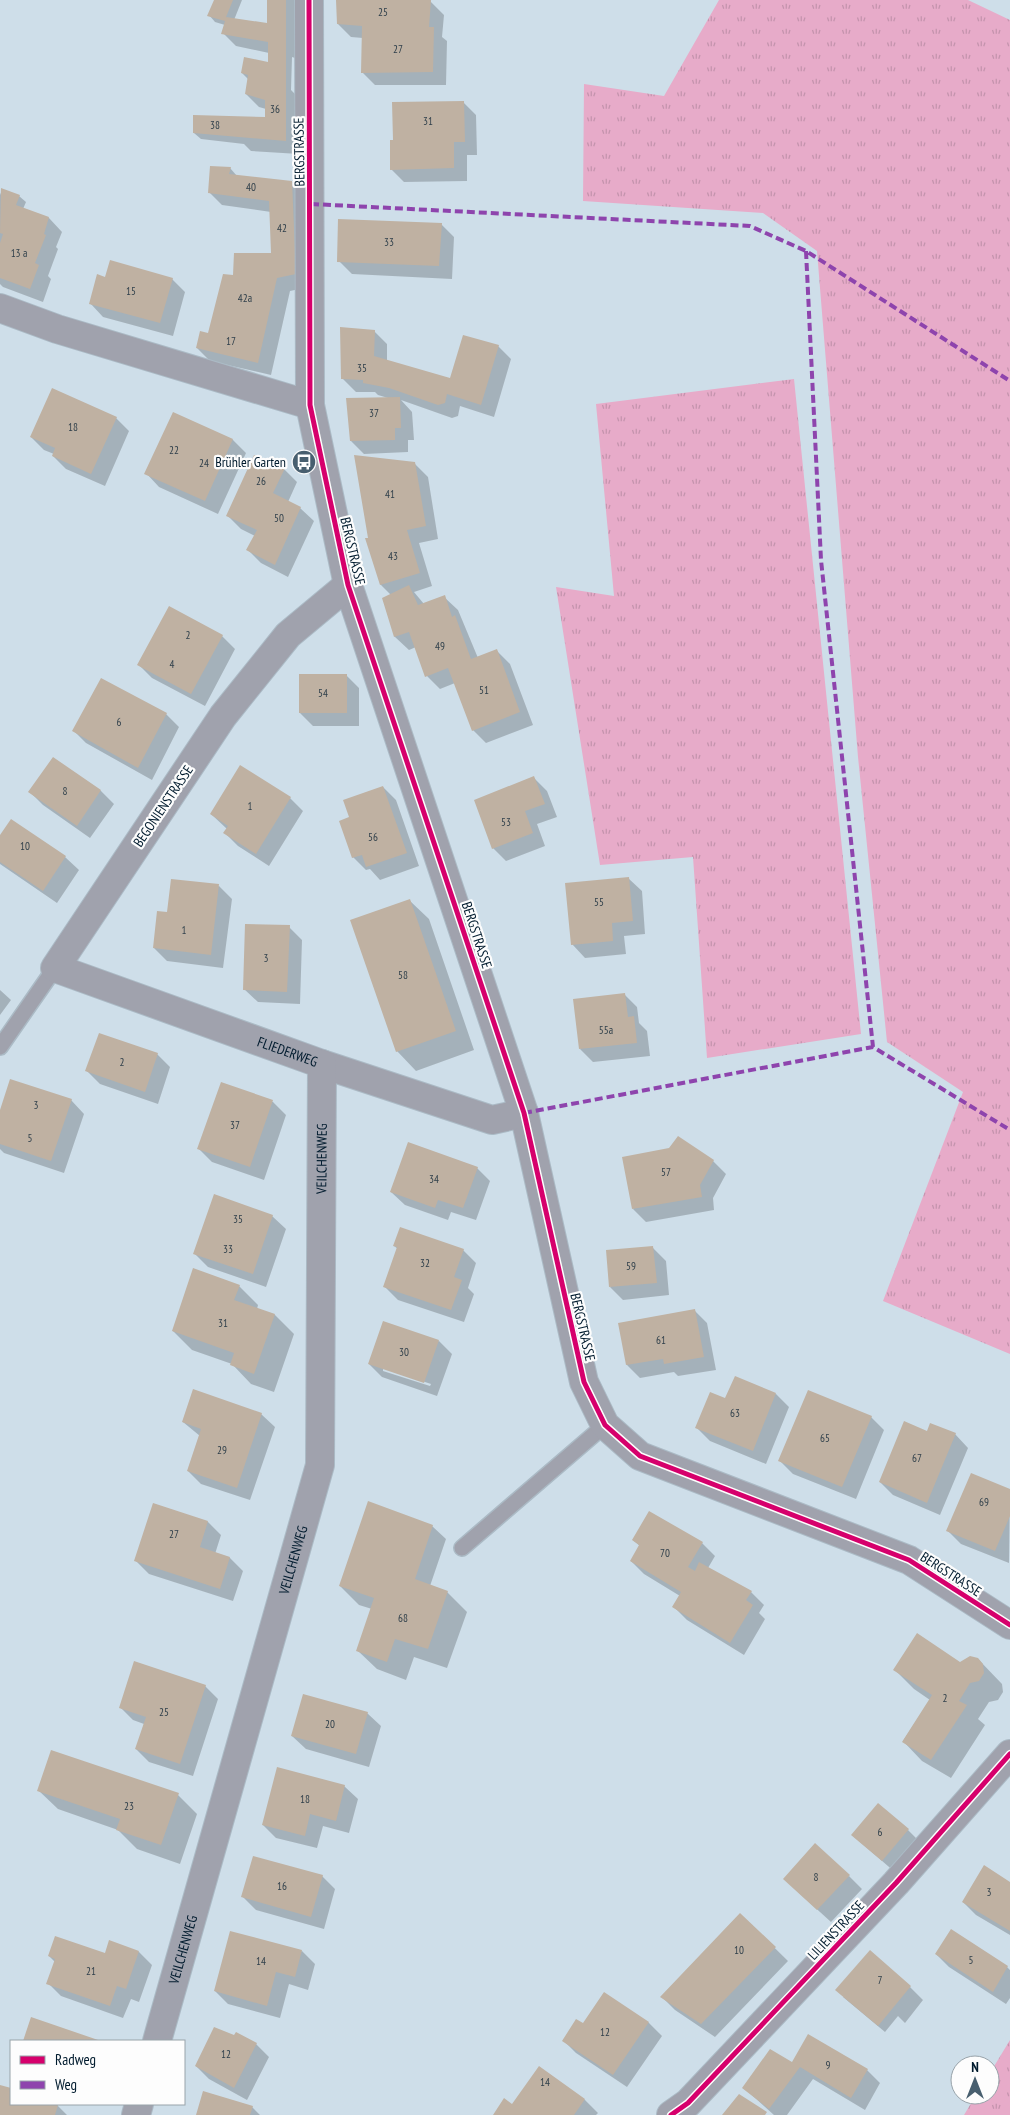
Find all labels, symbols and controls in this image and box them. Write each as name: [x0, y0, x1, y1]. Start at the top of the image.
house number: 25: [378, 5, 388, 19]
house number: 27: [393, 42, 403, 56]
house number: 36: [270, 102, 280, 116]
house number: 31: [423, 114, 433, 128]
street label: BERGSTRASSE: [289, 117, 309, 187]
house number: 38: [210, 118, 220, 132]
house number: 40: [246, 180, 256, 194]
house number: 42: [277, 221, 287, 235]
house number: 33: [384, 235, 394, 249]
house number: 13 a: [11, 246, 27, 260]
house number: 15: [126, 284, 136, 298]
house number: 42a: [238, 291, 252, 305]
house number: 17: [226, 334, 236, 348]
house number: 35: [357, 361, 367, 375]
house number: 37: [369, 406, 379, 420]
house number: 18: [68, 420, 78, 434]
house number: 22: [169, 443, 179, 457]
bus stop icon: Brühler Garten: [291, 449, 317, 475]
place label: Brühler Garten: [215, 453, 286, 471]
house number: 24: [199, 456, 209, 470]
house number: 26: [256, 474, 266, 488]
house number: 41: [385, 487, 395, 501]
house number: 50: [274, 511, 284, 525]
street label: BERGSTRASSE: [336, 515, 370, 587]
house number: 43: [388, 549, 398, 563]
house number: 2: [186, 628, 191, 642]
house number: 49: [435, 639, 445, 653]
house number: 4: [170, 657, 175, 671]
house number: 51: [479, 683, 489, 697]
house number: 54: [318, 686, 328, 700]
house number: 6: [117, 715, 122, 729]
street label: BEGONIENSTRASSE: [129, 762, 197, 850]
house number: 8: [63, 784, 68, 798]
house number: 1: [248, 799, 253, 813]
house number: 53: [501, 815, 511, 829]
house number: 56: [368, 830, 378, 844]
house number: 10: [20, 839, 30, 853]
house number: 55: [594, 895, 604, 909]
street label: BERGSTRASSE: [458, 899, 496, 971]
house number: 1: [182, 923, 187, 937]
house number: 3: [264, 951, 269, 965]
house number: 58: [398, 968, 408, 982]
house number: 55a: [599, 1023, 613, 1037]
street label: FLIEDERWEG: [255, 1033, 320, 1071]
house number: 2: [120, 1055, 125, 1069]
house number: 3: [34, 1098, 39, 1112]
house number: 37: [230, 1118, 240, 1132]
street label: VEILCHENWEG: [312, 1123, 331, 1195]
house number: 5: [28, 1131, 33, 1145]
house number: 57: [661, 1165, 671, 1179]
house number: 34: [429, 1172, 439, 1186]
house number: 35: [233, 1212, 243, 1226]
house number: 33: [223, 1242, 233, 1256]
house number: 32: [420, 1256, 430, 1270]
house number: 59: [626, 1259, 636, 1273]
street label: BERGSTRASSE: [566, 1291, 600, 1363]
house number: 31: [218, 1316, 228, 1330]
house number: 61: [656, 1333, 666, 1347]
house number: 30: [399, 1345, 409, 1359]
house number: 63: [730, 1406, 740, 1420]
house number: 65: [820, 1431, 830, 1445]
house number: 29: [217, 1443, 227, 1457]
house number: 67: [912, 1451, 922, 1465]
house number: 69: [979, 1495, 989, 1509]
street label: VEILCHENWEG: [275, 1523, 311, 1597]
house number: 27: [169, 1527, 179, 1541]
house number: 70: [660, 1546, 670, 1560]
street label: BERGSTRASSE: [917, 1548, 985, 1600]
house number: 68: [398, 1611, 408, 1625]
house number: 2: [943, 1691, 948, 1705]
house number: 25: [159, 1705, 169, 1719]
house number: 20: [325, 1717, 335, 1731]
house number: 18: [300, 1792, 310, 1806]
house number: 23: [124, 1799, 134, 1813]
house number: 6: [878, 1825, 883, 1839]
house number: 8: [814, 1870, 819, 1884]
house number: 16: [277, 1879, 287, 1893]
house number: 3: [987, 1885, 992, 1899]
street label: LILIENSTRASSE: [804, 1896, 868, 1964]
street label: VEILCHENWEG: [164, 1913, 201, 1987]
house number: 10: [734, 1943, 744, 1957]
house number: 5: [969, 1953, 974, 1967]
house number: 14: [256, 1954, 266, 1968]
house number: 21: [86, 1964, 96, 1978]
house number: 7: [878, 1973, 883, 1987]
house number: 12: [600, 2025, 610, 2039]
legend: [10, 2040, 185, 2105]
house number: 12: [221, 2047, 231, 2061]
text: Radweg: [55, 2050, 96, 2069]
north arrow: [950, 2055, 1000, 2105]
house number: 9: [826, 2058, 831, 2072]
text: N: [971, 2058, 979, 2076]
text: Weg: [55, 2075, 77, 2094]
house number: 14: [540, 2075, 550, 2089]

